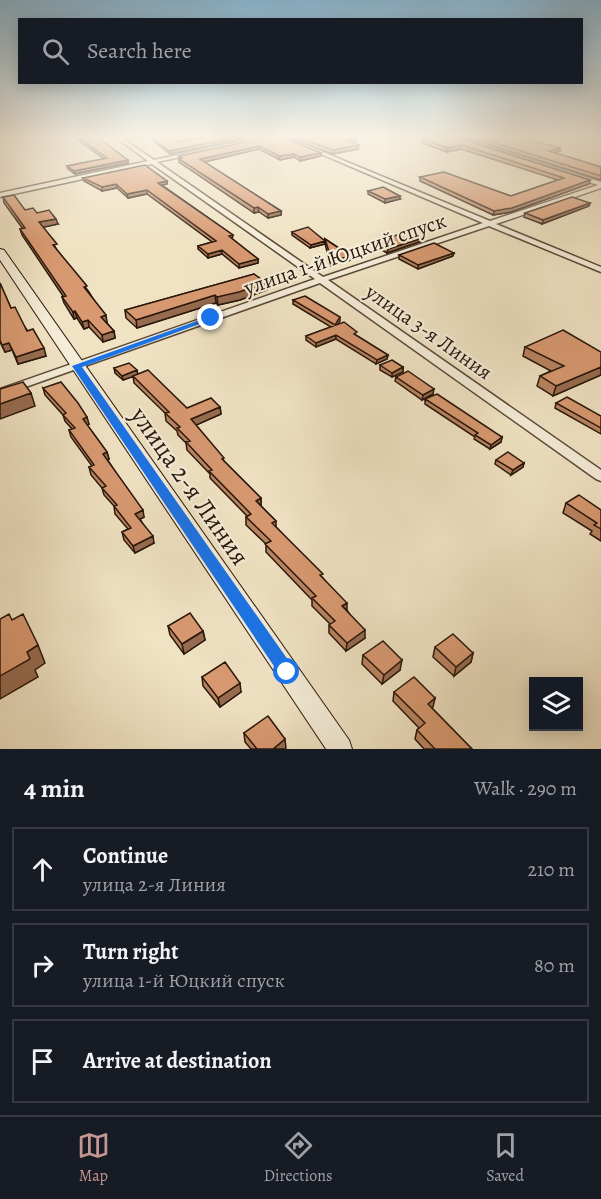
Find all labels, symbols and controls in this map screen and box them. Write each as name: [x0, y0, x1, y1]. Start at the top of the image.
search box: [18, 18, 583, 84]
icon: search: [39, 35, 72, 68]
text: Search here: [87, 36, 192, 66]
street label: улица 1-й Юцкий спуск: [239, 206, 450, 302]
street label: улица 3-я Линия: [359, 277, 498, 386]
route end: [197, 304, 223, 330]
street label: улица 2-я Линия: [122, 399, 258, 572]
route start: [273, 658, 299, 684]
map controls: [529, 677, 583, 731]
button: layers: [529, 677, 583, 731]
text: 4 min: [24, 771, 85, 806]
text: Walk · 290 m: [474, 775, 577, 802]
text: Continue: [83, 841, 168, 871]
icon: ahead: [26, 853, 59, 886]
text: 210 m: [527, 856, 575, 883]
text: улица 2-я Линия: [83, 871, 226, 898]
text: Turn right: [83, 937, 179, 967]
icon: right: [26, 949, 59, 982]
text: 80 m: [534, 952, 575, 979]
text: улица 1-й Юцкий спуск: [83, 967, 285, 994]
icon: arrive: [26, 1045, 59, 1078]
text: Arrive at destination: [83, 1046, 272, 1076]
tab: Map: [77, 1129, 110, 1187]
tab: Directions: [264, 1129, 332, 1187]
tab: Saved: [486, 1129, 524, 1187]

